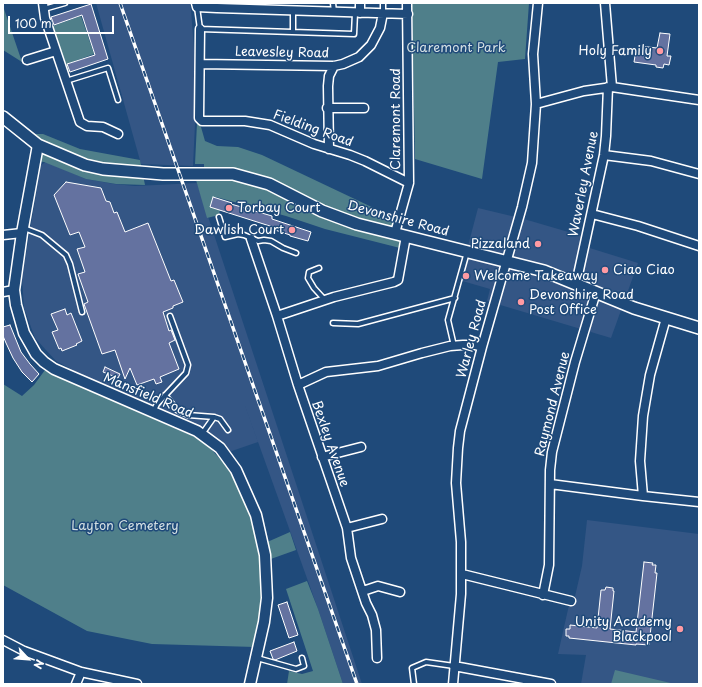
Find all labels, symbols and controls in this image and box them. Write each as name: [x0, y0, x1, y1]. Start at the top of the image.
scale bar: [10, 8, 116, 34]
text: 100 m: [15, 14, 52, 32]
park label: Claremont Park: [406, 40, 506, 56]
place label: Holy Family: [579, 43, 652, 59]
street label: Leavesley Road: [235, 44, 329, 62]
marker: Holy Family: [655, 46, 665, 56]
street label: Claremont Road: [388, 68, 404, 170]
street label: Fielding Road: [271, 107, 355, 151]
street label: Waverley Avenue: [566, 130, 602, 238]
street label: Devonshire Road: [345, 198, 451, 240]
place label: Torbay Court: [237, 200, 321, 216]
marker: Torbay Court: [224, 203, 234, 213]
place label: Dawlish Court: [194, 222, 284, 238]
marker: Dawlish Court: [287, 225, 297, 235]
place label: Pizzaland: [471, 236, 530, 252]
marker: Pizzaland: [533, 239, 543, 249]
place label: Ciao Ciao: [613, 262, 675, 278]
marker: Ciao Ciao: [600, 265, 610, 275]
place label: Welcome Takeaway: [474, 268, 598, 284]
marker: Welcome Takeaway: [461, 271, 471, 281]
place label: Devonshire Road Post Office: [529, 287, 634, 318]
marker: Devonshire Road Post Office: [516, 297, 526, 307]
street label: Warley Road: [454, 298, 490, 380]
street label: Raymond Avenue: [532, 350, 574, 458]
street label: Mansfield Road: [101, 370, 195, 422]
street label: Bexley Avenue: [308, 399, 352, 489]
park label: Layton Cemetery: [71, 518, 179, 534]
place label: Unity Academy Blackpool: [575, 614, 672, 645]
marker: Unity Academy Blackpool: [675, 624, 685, 634]
north arrow: [8, 639, 48, 679]
text: N: [30, 657, 49, 672]

